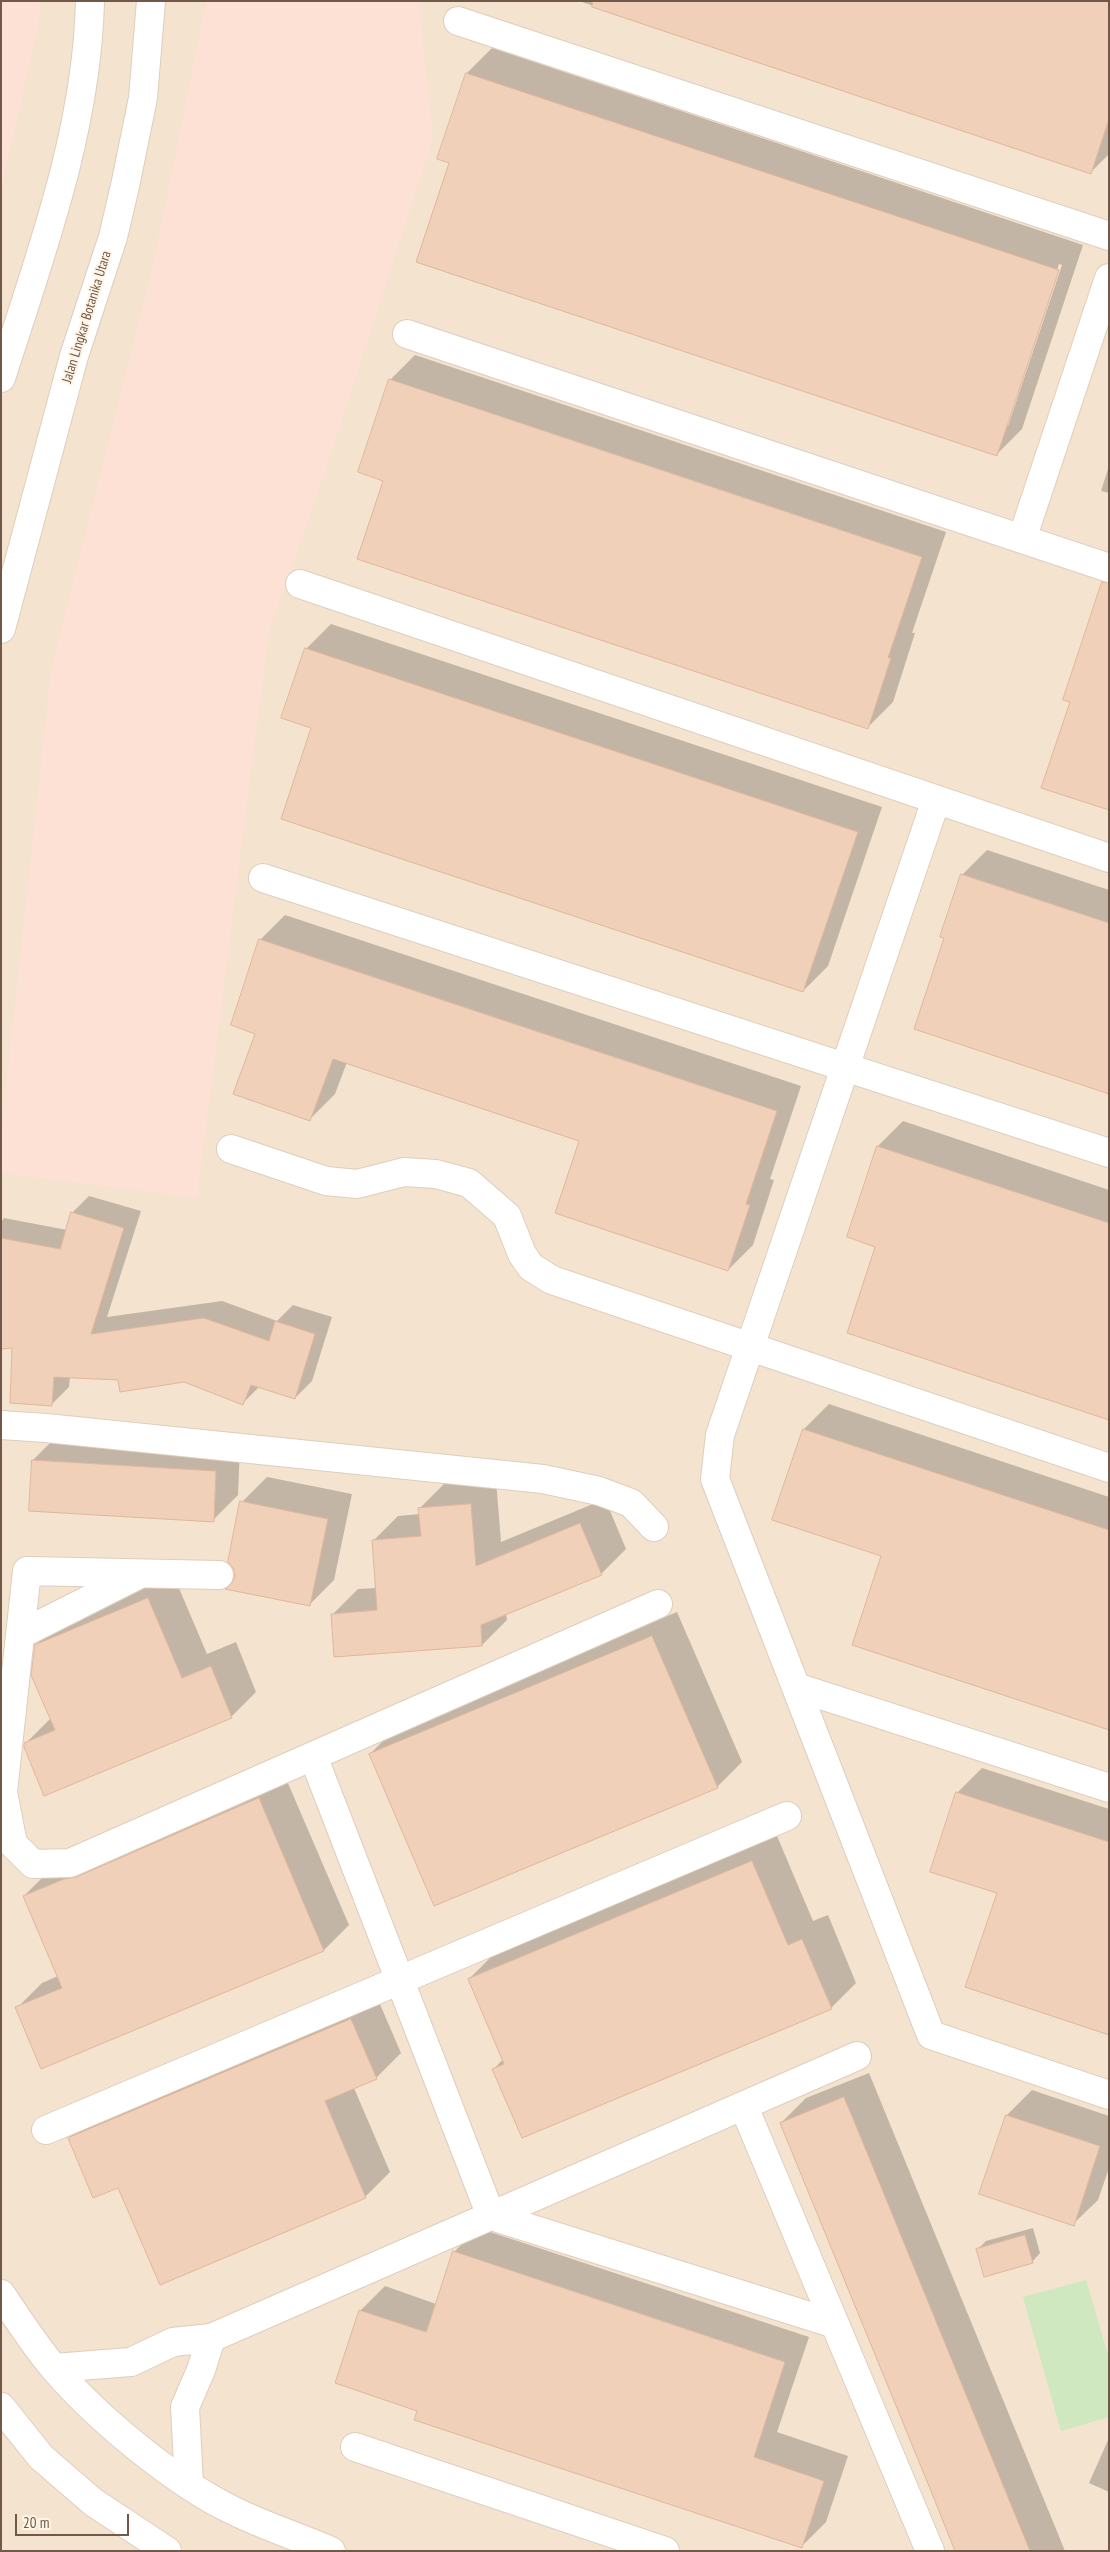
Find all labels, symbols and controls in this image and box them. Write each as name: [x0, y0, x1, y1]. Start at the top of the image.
street label: Jalan Lingkar Botanika Utara: [59, 249, 115, 385]
scale bar: [18, 2504, 131, 2536]
text: 20 m: [23, 2513, 49, 2532]

